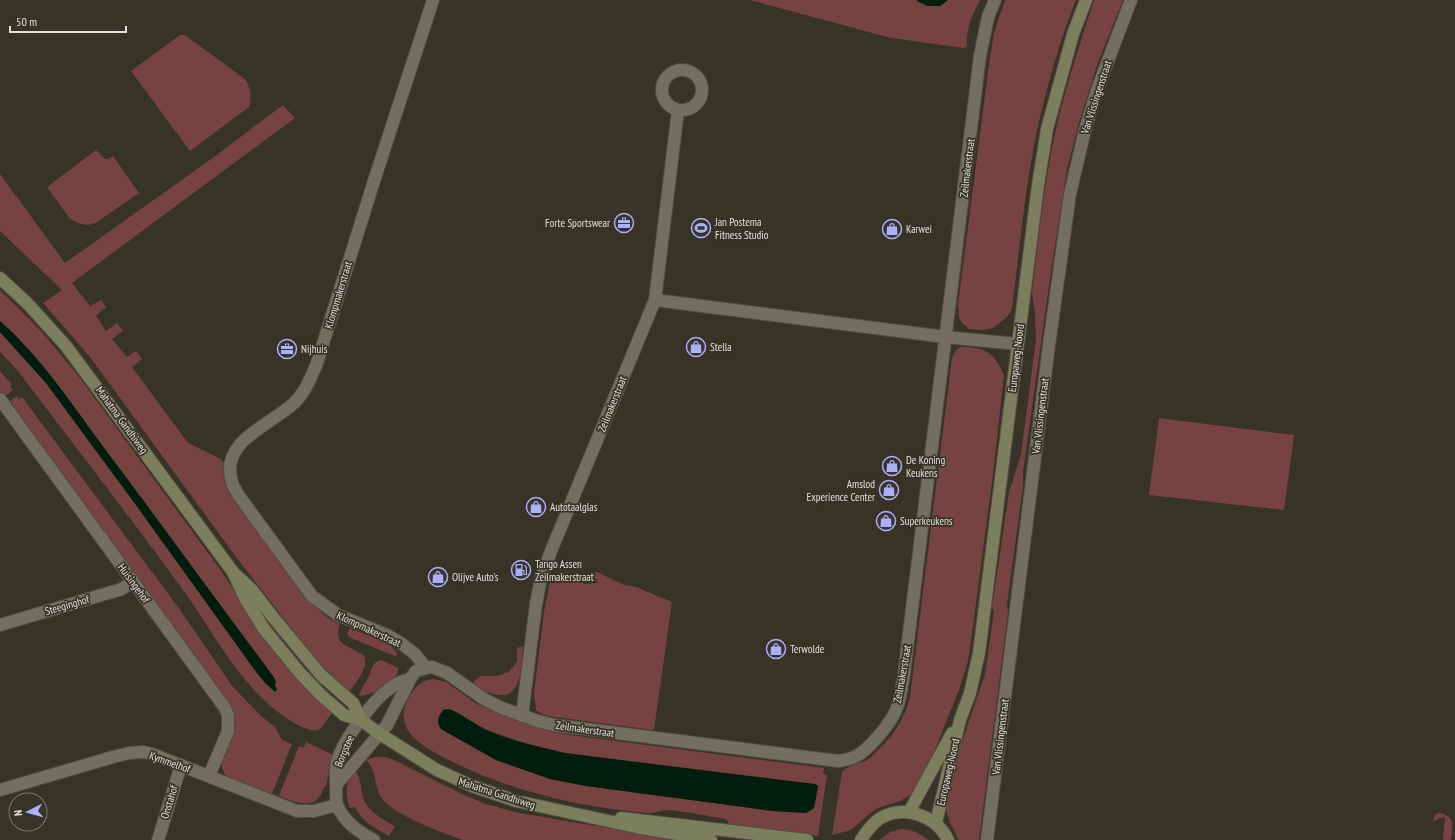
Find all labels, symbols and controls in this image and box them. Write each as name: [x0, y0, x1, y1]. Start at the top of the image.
scale bar: [10, 8, 126, 34]
text: 50 m: [16, 14, 37, 29]
street label: Van Vlissingenstraat: [1077, 59, 1114, 136]
street label: Zeilmakerstraat: [956, 138, 978, 198]
office icon: Forte Sportswear: [613, 212, 635, 234]
place label: Jan Postema Fitness Studio: [714, 215, 769, 242]
place label: Forte Sportswear: [545, 216, 610, 230]
sports icon: Jan Postema Fitness Studio: [690, 217, 712, 239]
shop icon: Karwei: [881, 218, 903, 240]
place label: Karwei: [906, 222, 932, 236]
street label: Klompmakerstraat: [321, 260, 355, 330]
street label: Europaweg-Noord: [1005, 323, 1027, 393]
shop icon: Stella: [685, 336, 707, 358]
office icon: Nijhuis: [276, 338, 298, 360]
place label: Stella: [710, 340, 732, 354]
place label: Nijhuis: [301, 342, 328, 356]
street label: Zeilmakerstraat: [595, 374, 629, 434]
street label: Van Vlissingenstraat: [1028, 377, 1052, 456]
street label: Mahatma Gandhiweg: [93, 384, 151, 457]
place label: De Koning Keukens: [906, 453, 945, 480]
shop icon: De Koning Keukens: [881, 455, 903, 477]
place label: Amslod Experience Center: [806, 477, 875, 504]
shop icon: Amslod Experience Center: [878, 479, 900, 501]
shop icon: Autotaalglas: [525, 496, 547, 518]
place label: Autotaalglas: [550, 500, 598, 514]
shop icon: Superkeukens: [875, 510, 897, 532]
place label: Superkeukens: [900, 514, 953, 528]
place label: Tango Assen Zeilmakerstraat: [535, 557, 594, 584]
fuel station icon: Tango Assen Zeilmakerstraat: [510, 559, 532, 581]
street label: Huisingehof: [115, 560, 154, 607]
shop icon: Olijve Auto's: [427, 566, 449, 588]
place label: Olijve Auto's: [452, 570, 499, 584]
street label: Steeginghof: [43, 592, 92, 618]
street label: Klompmakerstraat: [335, 608, 403, 650]
shop icon: Terwolde: [765, 638, 787, 660]
place label: Terwolde: [790, 642, 825, 656]
street label: Zeilmakerstraat: [890, 644, 914, 704]
street label: Van Vlissingenstraat: [988, 698, 1012, 777]
street label: Zeilmakerstraat: [555, 718, 615, 740]
street label: Borgstee: [331, 732, 357, 769]
street label: Europaweg-Noord: [933, 737, 963, 807]
street label: Kymmelhof: [147, 748, 194, 776]
street label: Mahatma Gandhiweg: [457, 774, 537, 812]
street label: Onstahof: [157, 782, 181, 820]
north arrow: [8, 792, 48, 832]
text: N: [11, 809, 25, 817]

